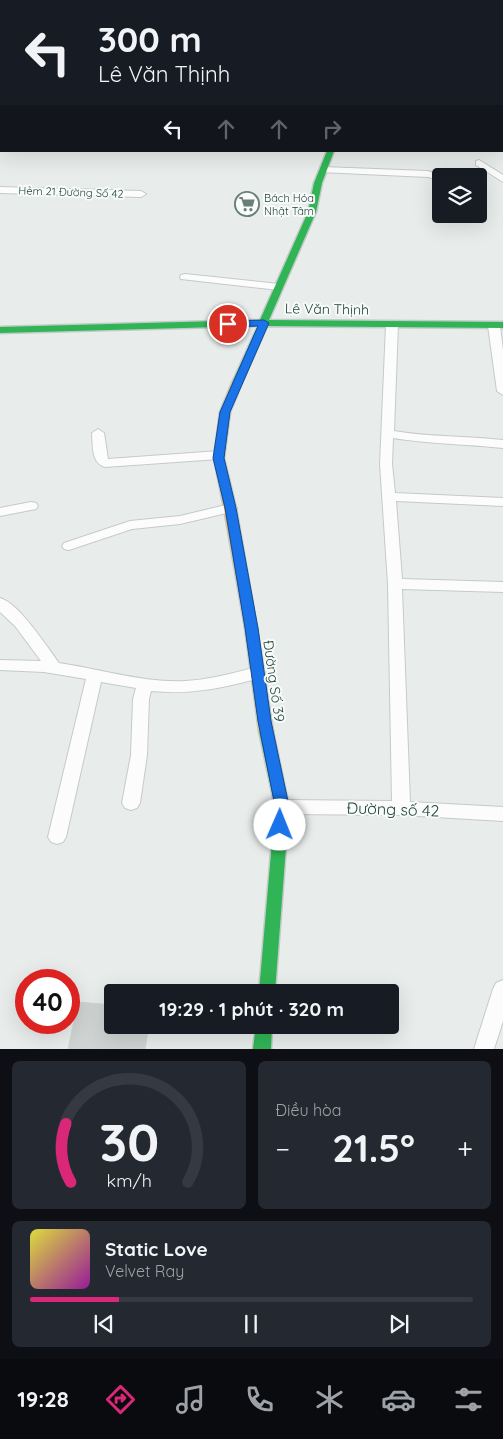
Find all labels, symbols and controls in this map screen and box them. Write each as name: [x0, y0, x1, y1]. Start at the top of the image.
text: 300 m: [98, 17, 202, 61]
icon: left: [15, 20, 80, 85]
text: Lê Văn Thịnh: [98, 60, 230, 88]
icon: left: [159, 115, 187, 143]
icon: ahead: [212, 115, 240, 143]
icon: ahead: [265, 115, 293, 143]
icon: right: [318, 115, 346, 143]
map controls: [432, 168, 487, 223]
button: layers: [432, 168, 487, 223]
street label: Hẻm 21 Đường Số 42: [18, 183, 124, 201]
supermarket icon: Bách Hóa Nhật Tâm: [234, 191, 260, 217]
place label: Bách Hóa Nhật Tâm: [264, 191, 314, 218]
street label: Lê Văn Thịnh: [285, 299, 369, 319]
pin: [207, 303, 249, 345]
icon: arrive: [214, 310, 242, 338]
street label: Đường Số 39: [259, 639, 289, 723]
street label: Đường số 42: [346, 797, 440, 821]
position arrow: [253, 798, 305, 850]
speed limit sign: 40: [15, 969, 80, 1034]
text: 19:29 · 1 phút · 320 m: [159, 997, 344, 1021]
text: Điều hòa: [276, 1100, 341, 1120]
text: 30: [99, 1109, 159, 1174]
text: 21.5°: [332, 1124, 415, 1172]
text: −: [276, 1131, 290, 1166]
text: +: [457, 1131, 473, 1166]
text: km/h: [106, 1169, 151, 1191]
text: Static Love: [105, 1237, 208, 1261]
text: Velvet Ray: [105, 1261, 184, 1281]
icon: previous: [90, 1310, 118, 1338]
icon: pause: [237, 1310, 265, 1338]
icon: next: [385, 1310, 413, 1338]
icon: directions: [103, 1382, 138, 1417]
icon: music: [173, 1382, 208, 1417]
icon: phone: [242, 1382, 277, 1417]
icon: climate: [312, 1382, 347, 1417]
icon: car: [381, 1382, 416, 1417]
icon: filters: [451, 1382, 486, 1417]
text: 19:28: [17, 1385, 69, 1413]

